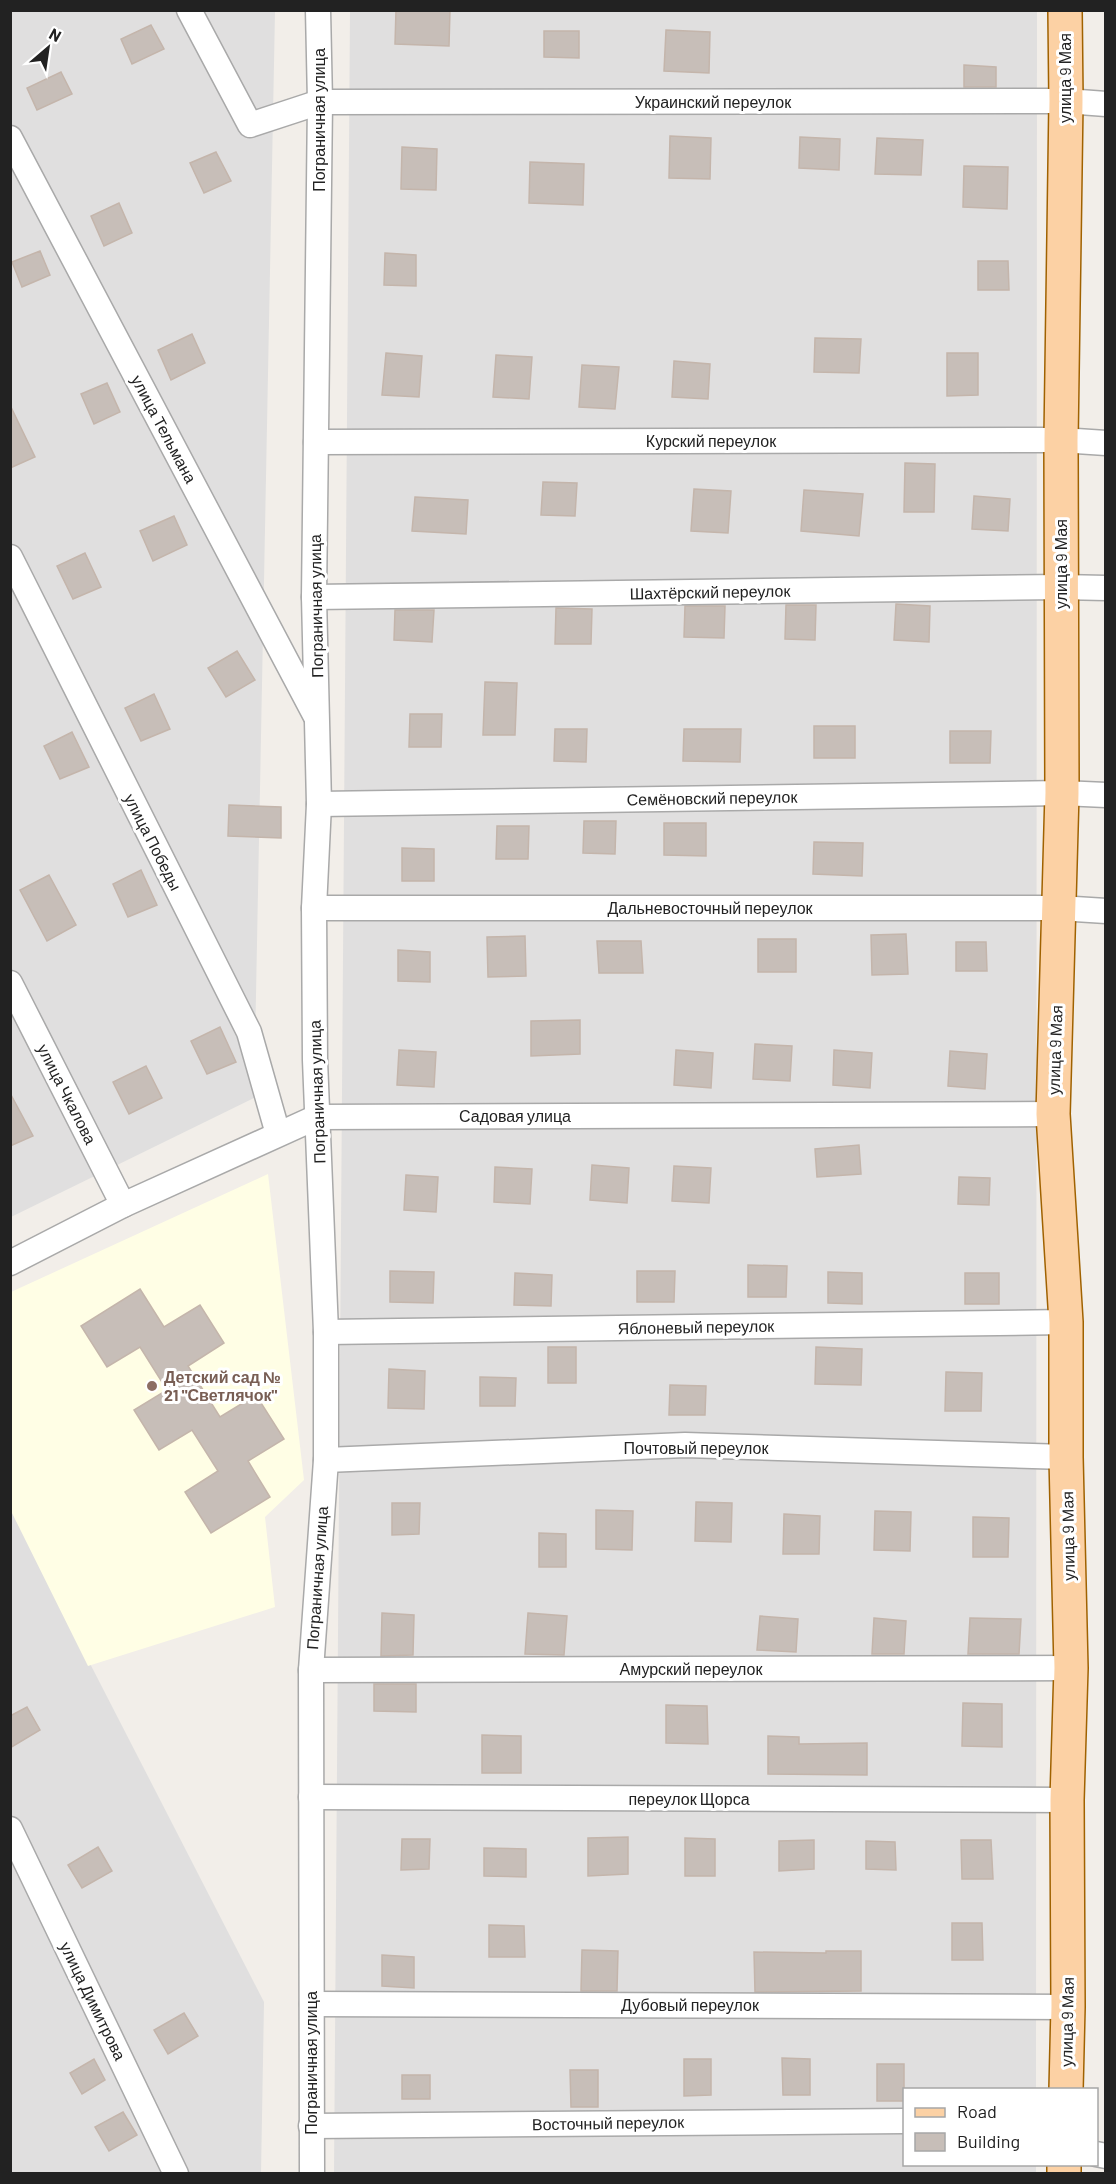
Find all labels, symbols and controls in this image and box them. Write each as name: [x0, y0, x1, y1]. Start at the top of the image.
north arrow: [18, 18, 78, 78]
text: N: [46, 24, 65, 45]
street label: улица 9 Мая: [1055, 33, 1074, 123]
street label: Пограничная улица: [309, 48, 328, 192]
street label: Украинский переулок: [635, 92, 792, 111]
street label: улица Тельмана: [128, 371, 201, 486]
street label: Курский переулок: [646, 431, 777, 450]
street label: улица 9 Мая: [1051, 519, 1070, 609]
street label: Пограничная улица: [305, 534, 326, 678]
street label: Шахтёрский переулок: [629, 581, 792, 602]
street label: Семёновский переулок: [626, 786, 799, 808]
street label: улица Победы: [121, 790, 186, 893]
street label: Дальневосточный переулок: [607, 898, 814, 917]
street label: улица 9 Мая: [1043, 1005, 1066, 1095]
street label: Пограничная улица: [304, 1020, 329, 1164]
street label: улица Чкалова: [34, 1041, 101, 1147]
street label: Садовая улица: [459, 1106, 571, 1125]
street label: Яблоневый переулок: [618, 1316, 775, 1337]
place label: Детский сад № 21 "Светлячок": [164, 1367, 281, 1404]
marker: Детский сад № 21 "Светлячок": [145, 1379, 159, 1393]
street label: Почтовый переулок: [624, 1438, 769, 1457]
street label: улица 9 Мая: [1057, 1491, 1078, 1581]
street label: Пограничная улица: [302, 1506, 331, 1650]
street label: Амурский переулок: [620, 1659, 763, 1678]
street label: переулок Щорса: [628, 1789, 750, 1808]
street label: улица Димитрова: [57, 1939, 130, 2063]
street label: улица 9 Мая: [1056, 1977, 1077, 2067]
street label: Пограничная улица: [301, 1991, 320, 2135]
street label: Дубовый переулок: [621, 1995, 760, 2014]
legend: [903, 2088, 1098, 2166]
text: Road: [957, 2100, 997, 2122]
street label: Восточный переулок: [532, 2112, 685, 2133]
text: Building: [957, 2130, 1020, 2152]

